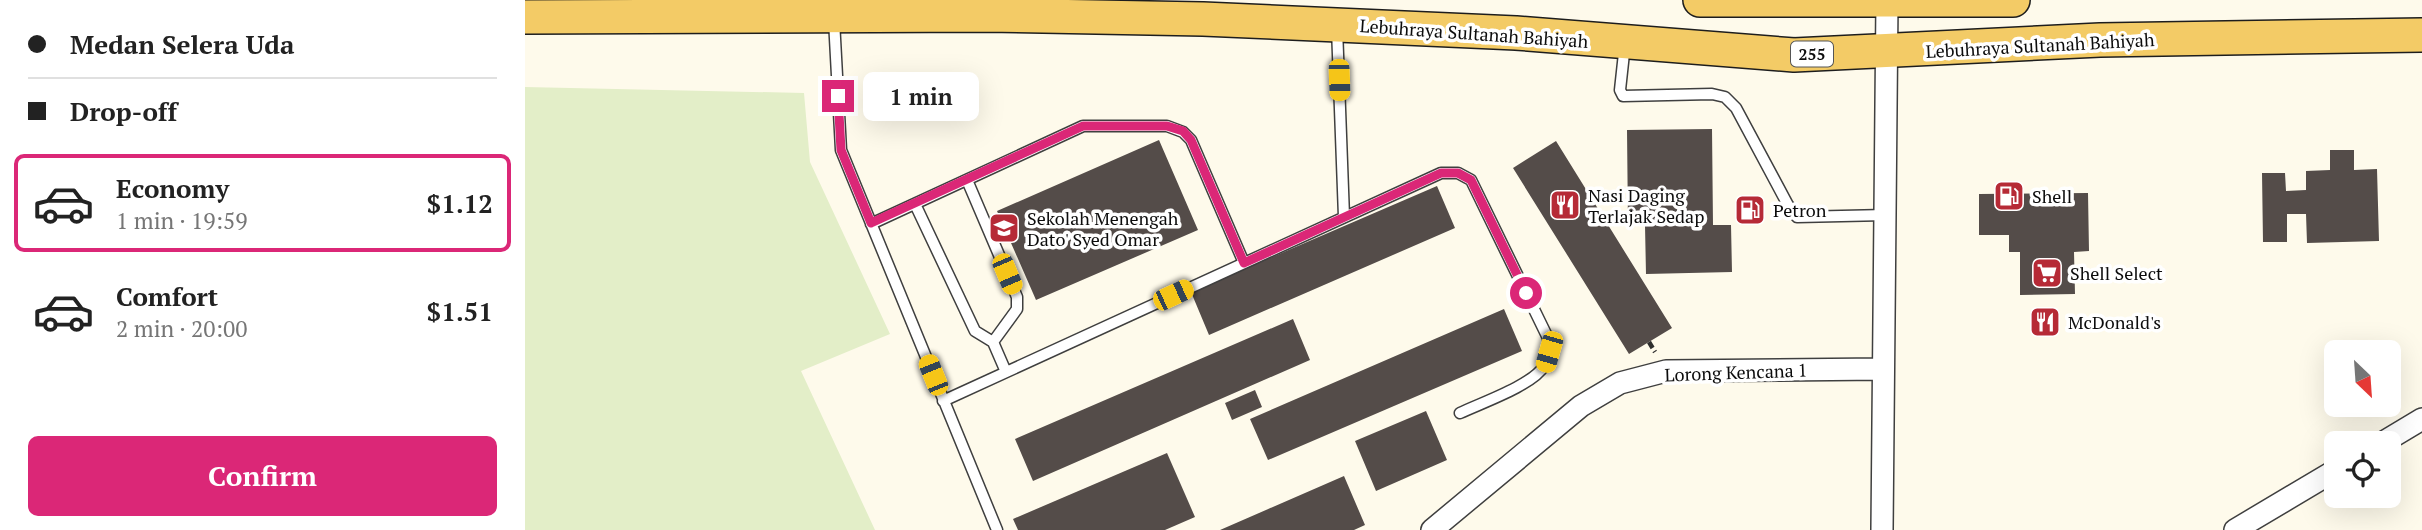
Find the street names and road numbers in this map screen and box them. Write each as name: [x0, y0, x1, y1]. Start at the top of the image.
street label: Lebuhraya Sultanah Bahiyah: [1359, 13, 1589, 53]
street label: Lebuhraya Sultanah Bahiyah: [1925, 27, 2155, 63]
road number: 255: [1791, 42, 1833, 66]
street label: Lorong Kencana 1: [1664, 358, 1808, 386]

